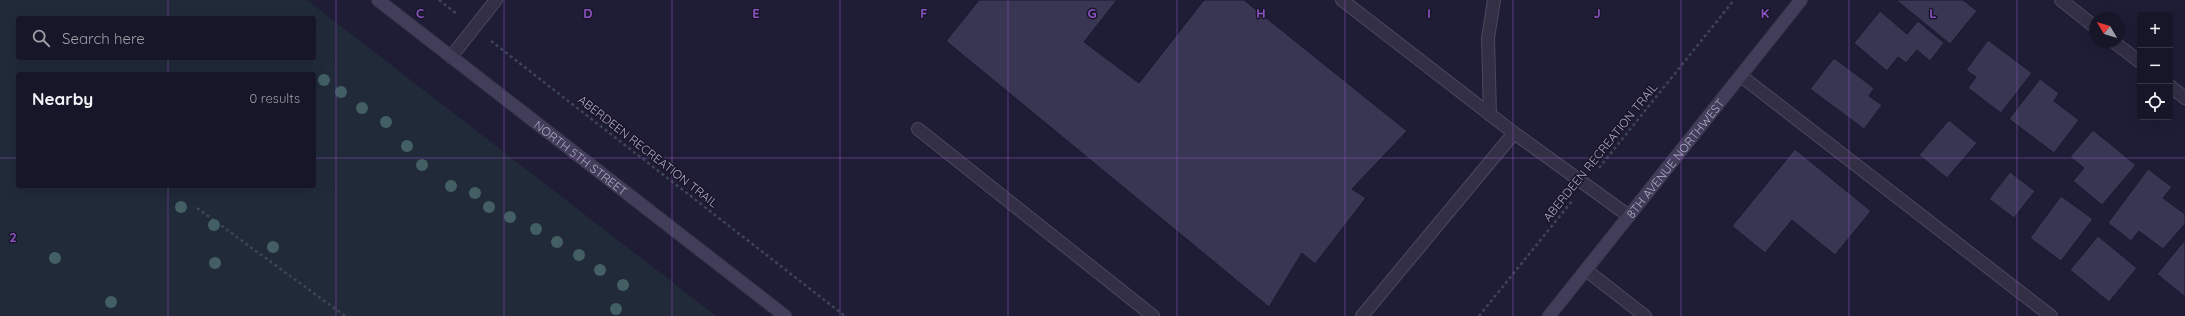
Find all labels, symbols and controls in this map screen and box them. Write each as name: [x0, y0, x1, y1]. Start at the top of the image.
text: C: [416, 5, 424, 21]
text: D: [583, 5, 593, 21]
text: E: [752, 5, 760, 21]
text: F: [920, 5, 928, 21]
text: G: [1087, 5, 1097, 21]
text: H: [1256, 5, 1266, 21]
text: I: [1427, 5, 1431, 21]
text: J: [1593, 5, 1601, 21]
text: K: [1761, 5, 1770, 21]
text: L: [1929, 5, 1937, 21]
north arrow: [2089, 12, 2125, 48]
map controls: [2137, 12, 2173, 120]
button: +: [2137, 12, 2173, 48]
search box: [16, 16, 316, 60]
icon: search: [30, 27, 52, 49]
text: Search here: [62, 29, 145, 48]
button: −: [2137, 48, 2173, 84]
street label: ABERDEEN RECREATION TRAIL: [1540, 79, 1661, 224]
button: locate: [2137, 84, 2173, 120]
text: Nearby: [32, 88, 93, 109]
text: 0 results: [249, 90, 300, 106]
street label: ABERDEEN RECREATION TRAIL: [575, 92, 721, 211]
street label: 8TH AVENUE NORTHWEST: [1623, 95, 1727, 221]
street label: NORTH 5TH STREET: [532, 117, 630, 198]
text: 2: [9, 229, 17, 245]

